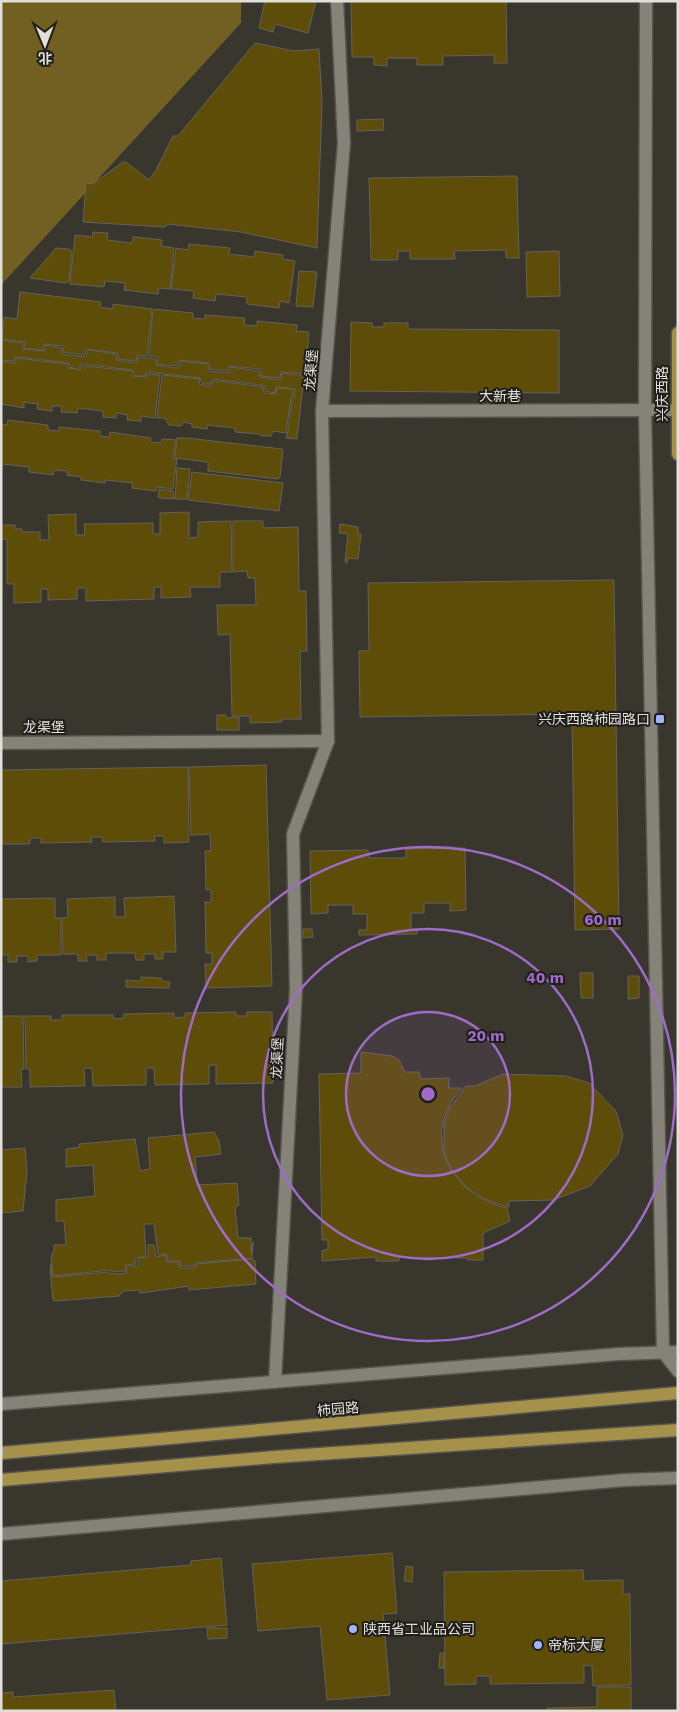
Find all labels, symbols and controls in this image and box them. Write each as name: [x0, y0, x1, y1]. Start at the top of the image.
north arrow: [20, 20, 70, 70]
text: 北: [38, 50, 52, 66]
street label: 龙渠堡: [301, 348, 321, 392]
street label: 兴庆西路: [654, 366, 670, 422]
street label: 大新巷: [479, 388, 521, 404]
place label: 兴庆西路柿园路口: [538, 711, 650, 727]
marker: 兴庆西路柿园路口: [654, 713, 666, 725]
street label: 龙渠堡: [23, 719, 65, 735]
text: 60 m: [584, 911, 622, 929]
text: 40 m: [526, 969, 564, 987]
text: 20 m: [467, 1027, 505, 1045]
street label: 龙渠堡: [268, 1037, 286, 1079]
centre of rings: [419, 1085, 437, 1103]
street label: 柿园路: [316, 1399, 360, 1419]
place label: 陕西省工业品公司: [363, 1621, 475, 1637]
marker: 陕西省工业品公司: [347, 1623, 359, 1635]
place label: 帝标大厦: [548, 1637, 604, 1653]
marker: 帝标大厦: [532, 1639, 544, 1651]

